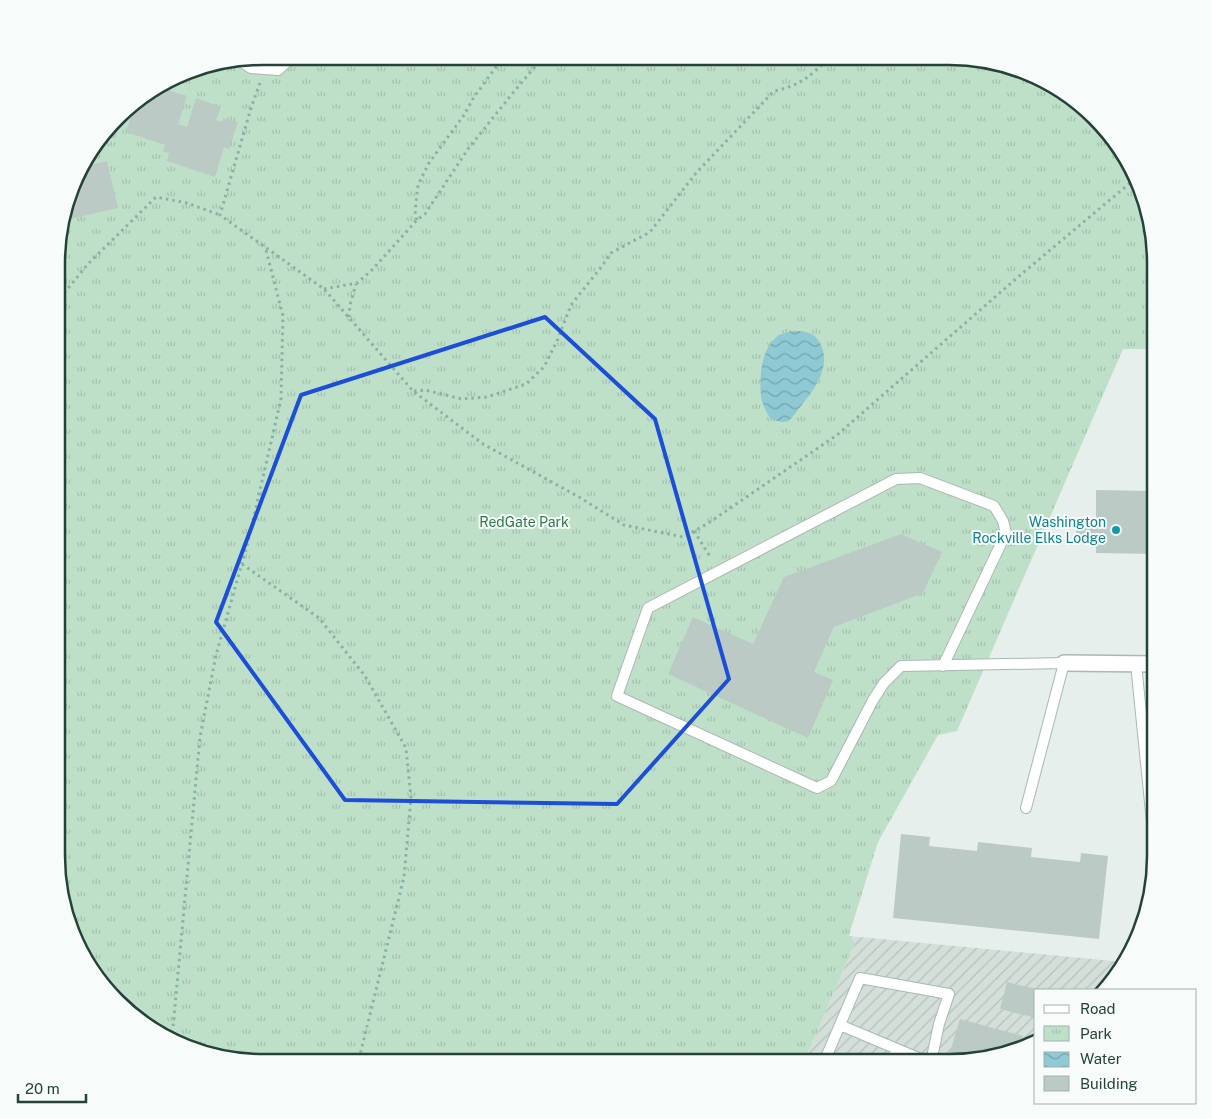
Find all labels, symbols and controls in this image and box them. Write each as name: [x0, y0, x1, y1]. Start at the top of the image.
park label: RedGate Park: [479, 514, 569, 530]
place label: Washington Rockville Elks Lodge: [972, 514, 1106, 546]
marker: Washington Rockville Elks Lodge: [1110, 524, 1122, 536]
legend: [1034, 989, 1197, 1104]
text: Road: [1080, 1000, 1116, 1017]
text: Park: [1080, 1025, 1112, 1042]
text: Water: [1080, 1050, 1122, 1067]
scale bar: [18, 1072, 85, 1104]
text: Building: [1080, 1075, 1138, 1092]
text: 20 m: [25, 1080, 60, 1097]

